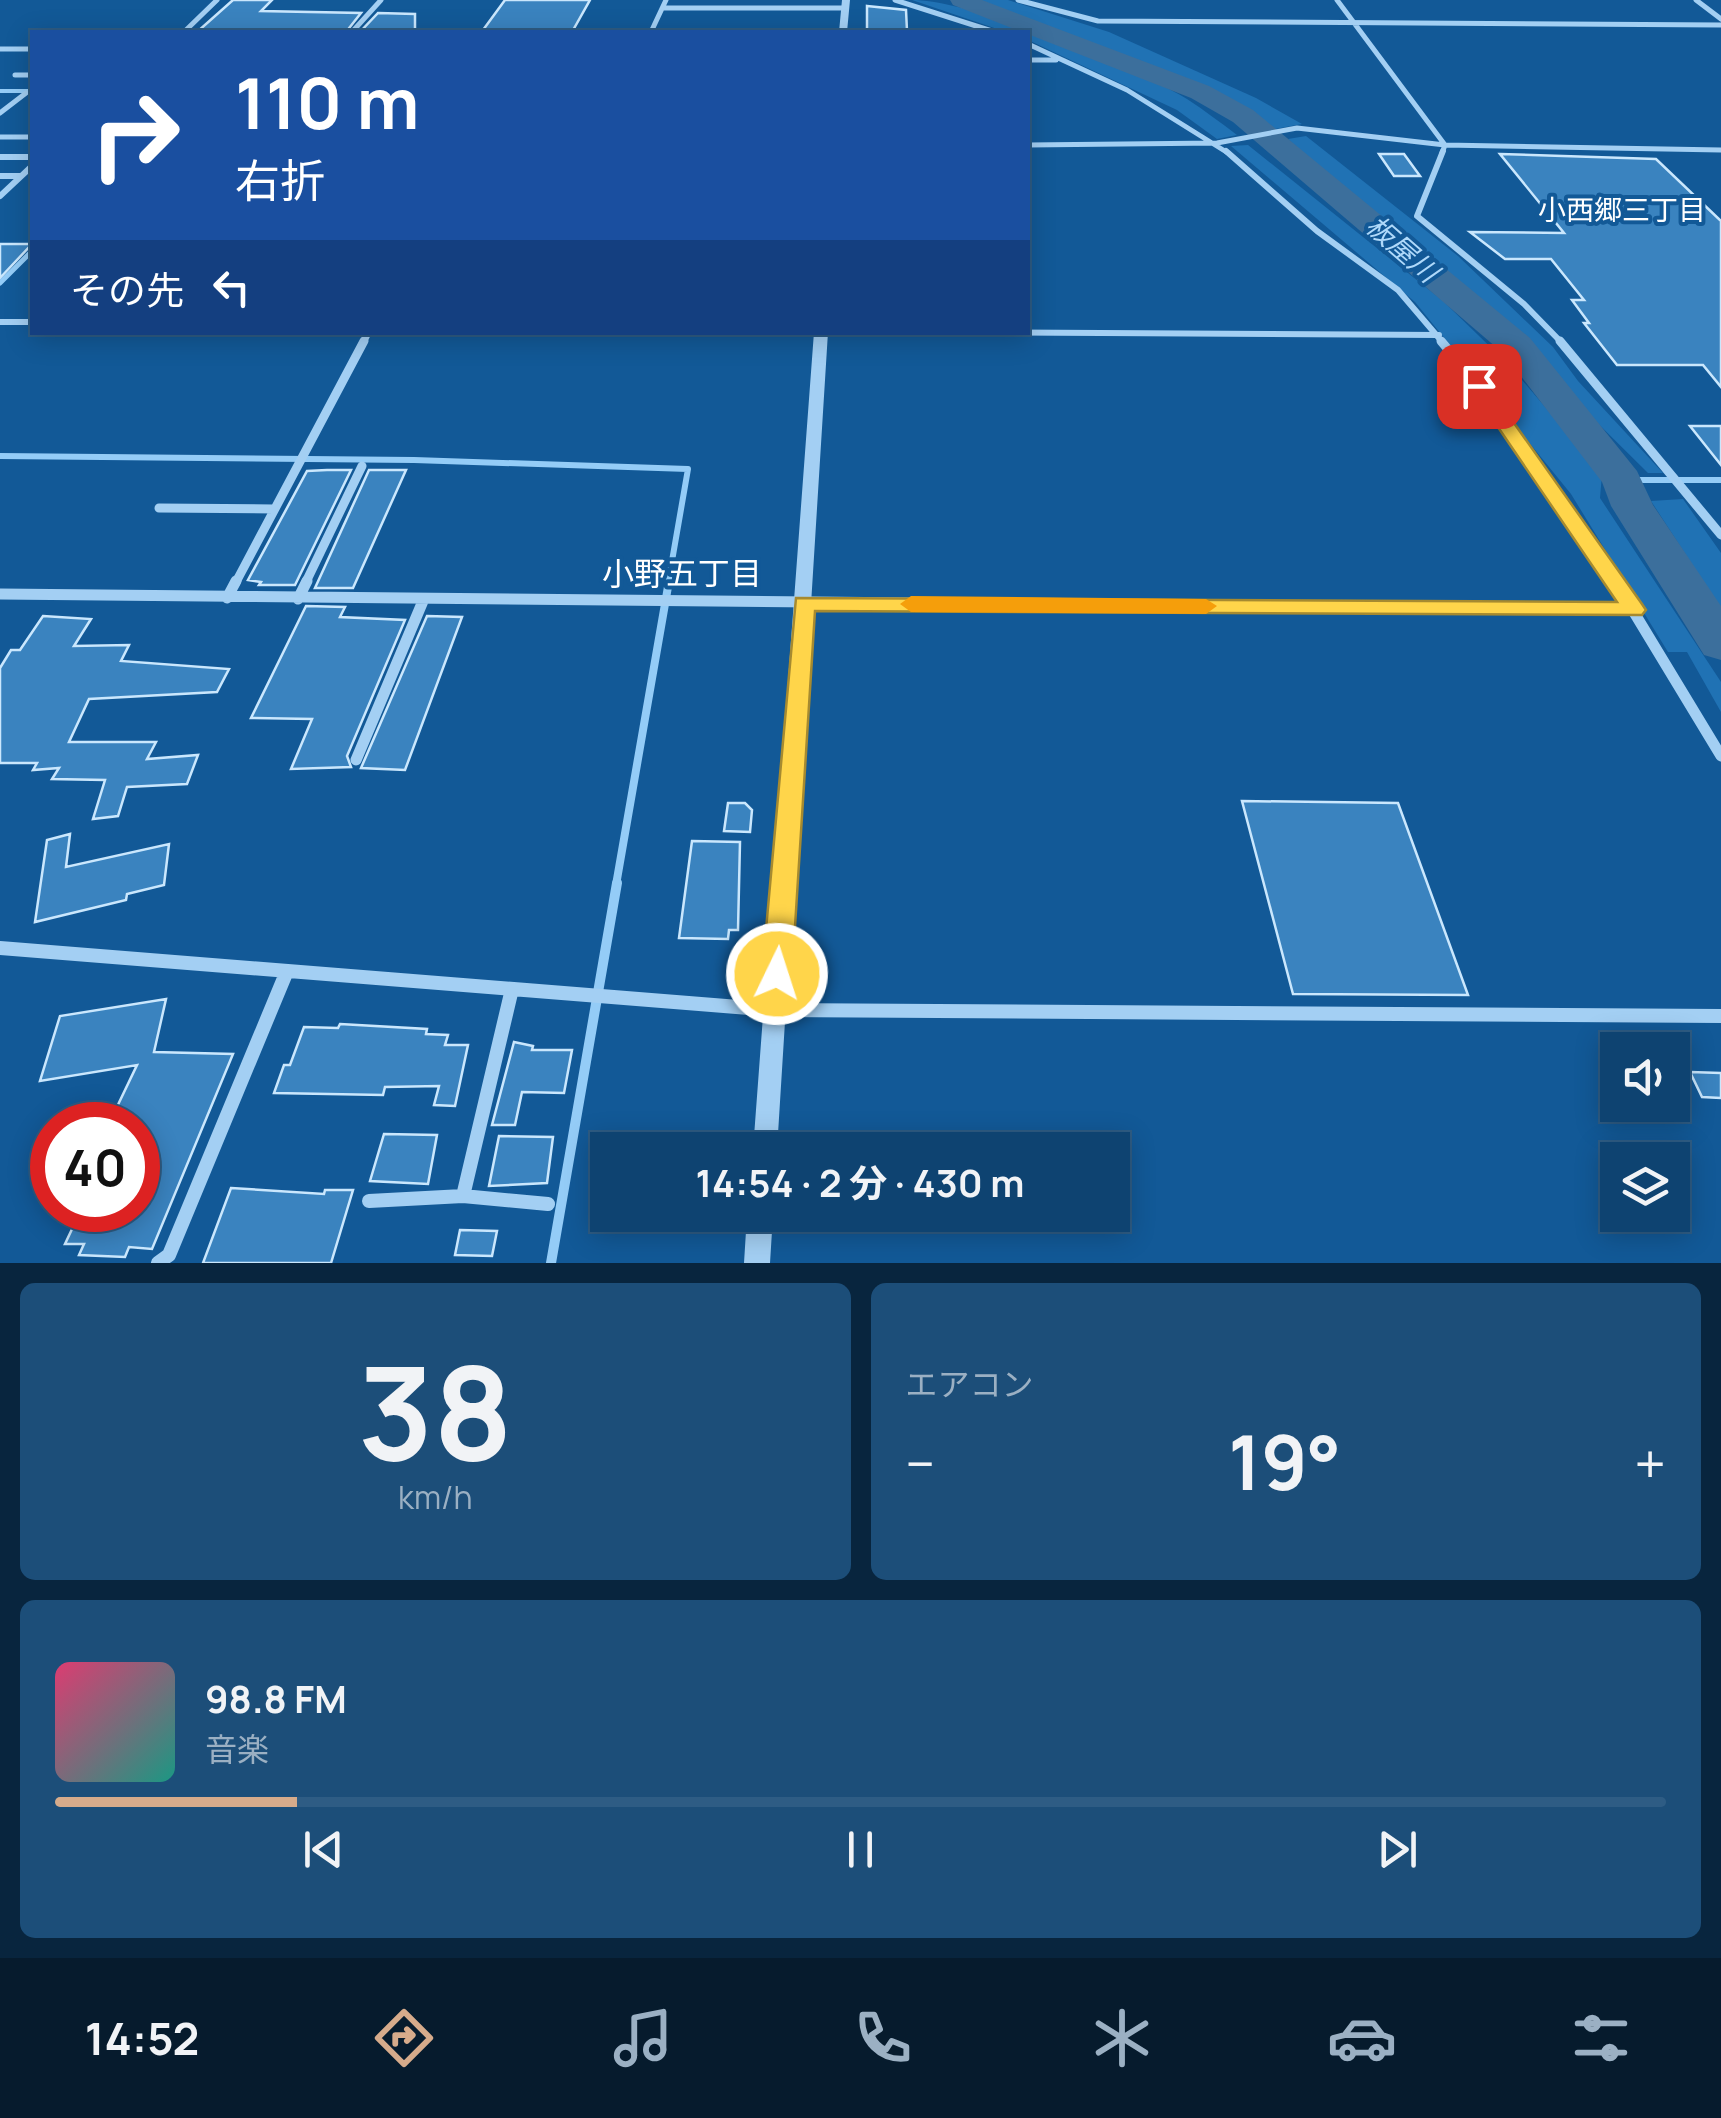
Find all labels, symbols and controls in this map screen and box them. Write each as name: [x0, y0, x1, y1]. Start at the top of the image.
text: 110 m: [235, 54, 419, 150]
icon: right: [70, 70, 200, 200]
text: 右折: [235, 149, 325, 211]
district label: 小西郷三丁目: [1538, 190, 1706, 228]
water label: 板屋川: [1359, 206, 1449, 292]
icon: left: [204, 260, 259, 315]
text: その先: [70, 263, 184, 315]
pin: [1437, 344, 1522, 429]
icon: arrive: [1452, 359, 1507, 414]
district label: 小野五丁目: [602, 551, 762, 595]
position arrow: [725, 922, 829, 1026]
map controls: [1600, 1032, 1690, 1232]
button: sound: [1600, 1032, 1690, 1122]
speed limit sign: 40: [30, 1102, 160, 1232]
button: layers: [1600, 1142, 1690, 1232]
text: 14:54 · 2 分 · 430 m: [695, 1156, 1025, 1208]
text: 38: [358, 1321, 513, 1499]
text: エアコン: [906, 1362, 1034, 1406]
text: 19°: [1228, 1410, 1341, 1513]
text: −: [906, 1425, 935, 1501]
text: +: [1634, 1425, 1666, 1501]
text: km/h: [398, 1475, 472, 1519]
text: 98.8 FM: [205, 1672, 347, 1724]
text: 音楽: [205, 1727, 269, 1771]
icon: previous: [296, 1822, 351, 1877]
icon: pause: [833, 1822, 888, 1877]
icon: next: [1370, 1822, 1425, 1877]
icon: directions: [369, 2003, 439, 2073]
icon: music: [608, 2003, 678, 2073]
icon: phone: [848, 2003, 918, 2073]
icon: climate: [1087, 2003, 1157, 2073]
icon: car: [1327, 2003, 1397, 2073]
icon: filters: [1566, 2003, 1636, 2073]
text: 14:52: [85, 2007, 199, 2069]

